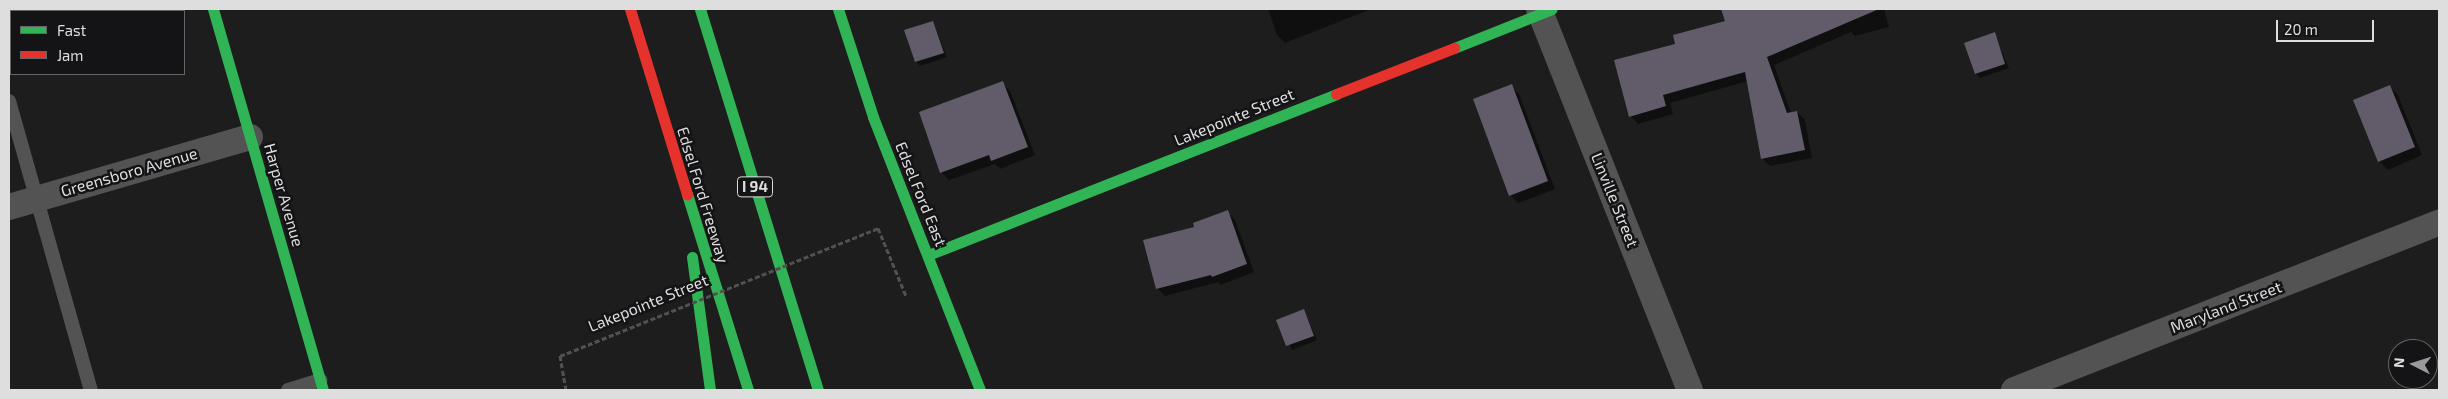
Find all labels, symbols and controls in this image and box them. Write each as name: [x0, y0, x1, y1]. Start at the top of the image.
legend: [10, 10, 185, 75]
scale bar: [2278, 10, 2376, 42]
text: 20 m: [2284, 20, 2318, 38]
text: Fast: [57, 21, 86, 39]
text: Jam: [57, 46, 83, 64]
street label: Lakepointe Street: [1171, 84, 1297, 150]
street label: Edsel Ford Freeway: [673, 124, 733, 266]
street label: Edsel Ford East: [891, 139, 951, 249]
street label: Harper Avenue: [260, 141, 308, 249]
street label: Greensboro Avenue: [58, 143, 200, 201]
street label: Linville Street: [1587, 150, 1643, 250]
road number: I 94: [736, 174, 774, 200]
street label: Lakepointe Street: [585, 270, 711, 336]
street label: Maryland Street: [2168, 277, 2284, 337]
north arrow: [2388, 339, 2438, 389]
text: N: [2390, 357, 2407, 369]

